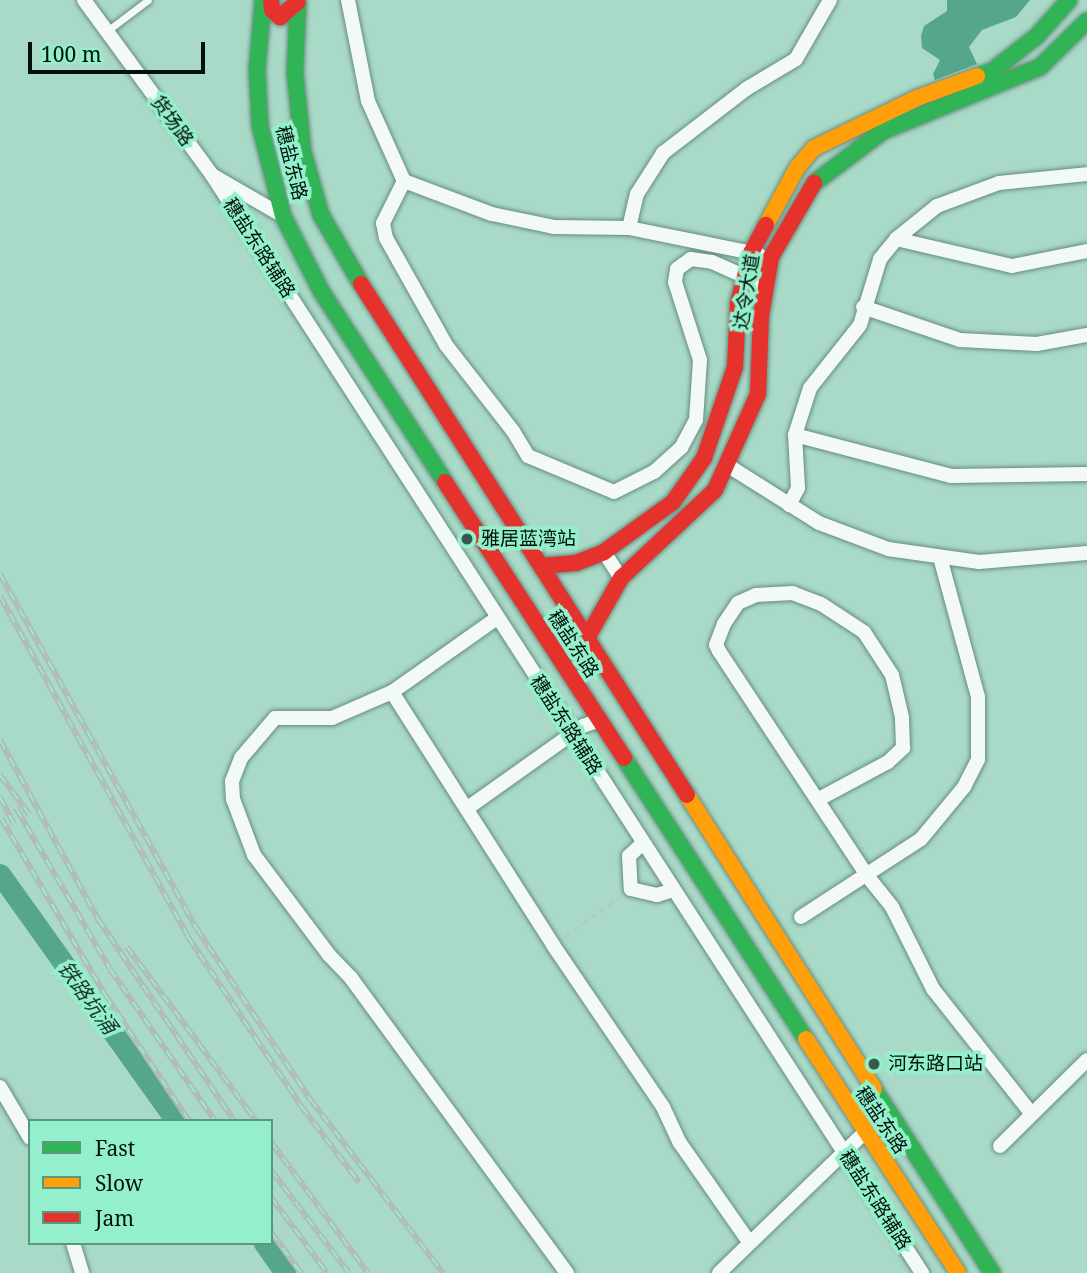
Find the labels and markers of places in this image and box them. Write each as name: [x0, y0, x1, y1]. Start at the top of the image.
place label: 雅居蓝湾站: [481, 528, 576, 550]
marker: 雅居蓝湾站: [459, 531, 475, 547]
place label: 河东路口站: [888, 1053, 983, 1075]
marker: 河东路口站: [866, 1056, 882, 1072]

